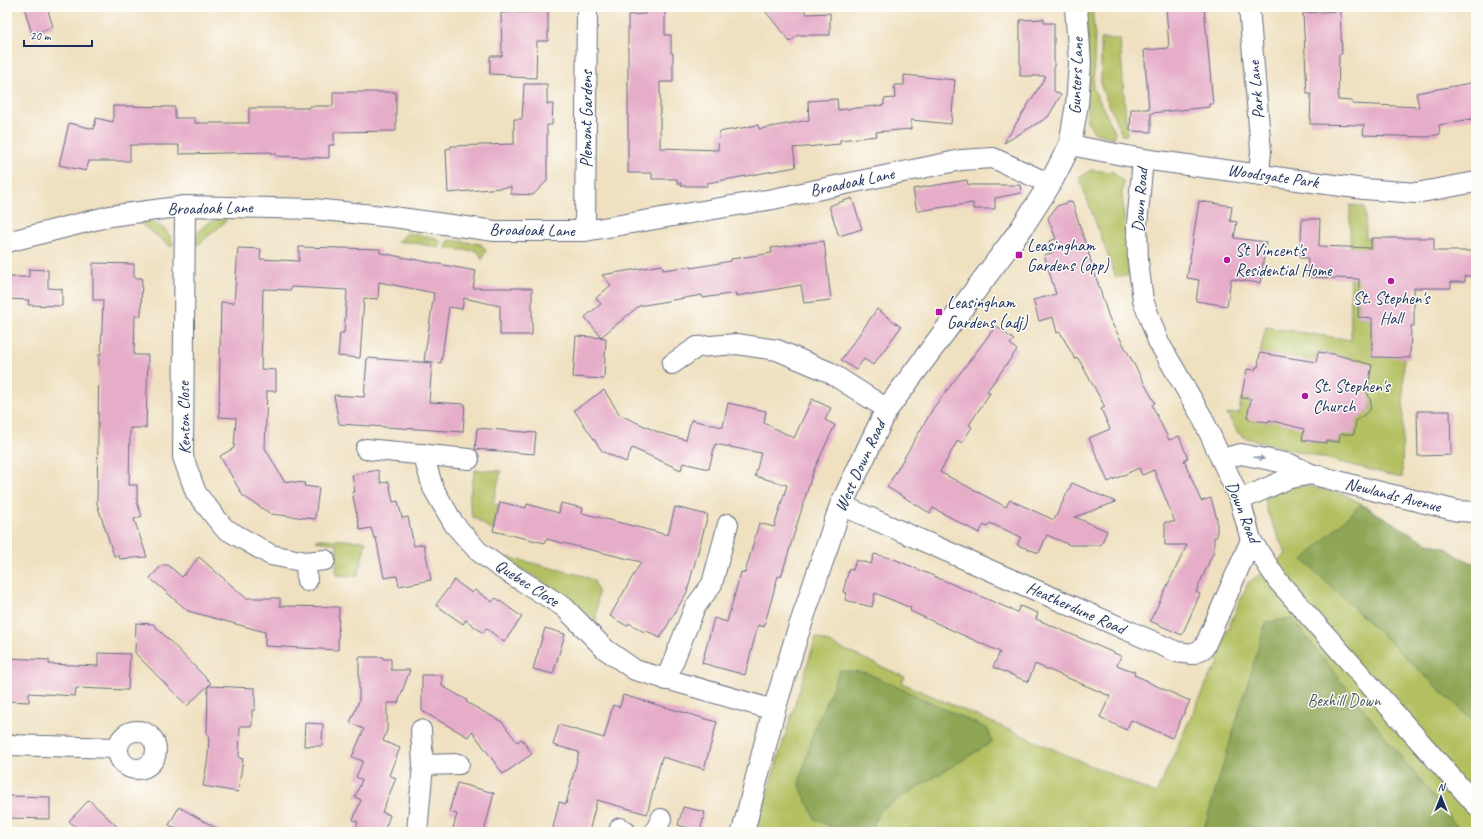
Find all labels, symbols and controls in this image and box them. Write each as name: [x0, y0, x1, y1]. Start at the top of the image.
scale bar: [24, 22, 92, 48]
text: 20 m: [30, 28, 52, 44]
street label: Gunters Lane: [1064, 36, 1088, 115]
street label: Park Lane: [1243, 59, 1269, 120]
street label: Plemont Gardens: [576, 69, 597, 168]
street label: Woodsgate Park: [1226, 159, 1321, 193]
street label: Broadoak Lane: [808, 163, 897, 201]
street label: Down Road: [1127, 165, 1153, 233]
street label: Broadoak Lane: [167, 197, 254, 219]
street label: Broadoak Lane: [489, 219, 576, 241]
place label: Leasingham Gardens (opp): [1027, 235, 1110, 276]
place label: St Vincent's Residential Home: [1235, 240, 1333, 281]
marker: Leasingham Gardens (opp): [1014, 250, 1024, 260]
marker: St Vincent's Residential Home: [1222, 255, 1232, 265]
marker: St. Stephen's Hall: [1386, 276, 1396, 286]
place label: St. Stephen's Hall: [1353, 288, 1431, 329]
place label: Leasingham Gardens (adj): [947, 292, 1029, 333]
marker: Leasingham Gardens (adj): [934, 307, 944, 317]
place label: St. Stephen's Church: [1313, 376, 1392, 417]
street label: Kenton Close: [173, 380, 195, 455]
marker: St. Stephen's Church: [1300, 391, 1310, 401]
street label: West Down Road: [830, 414, 892, 515]
one-way arrow: [1253, 455, 1265, 461]
street label: Newlands Avenue: [1343, 473, 1444, 517]
street label: Down Road: [1221, 478, 1266, 548]
street label: Quebec Close: [491, 555, 564, 612]
street label: Heatherdune Road: [1023, 577, 1131, 640]
park label: Bexhill Down: [1307, 690, 1382, 711]
north arrow: [1421, 777, 1461, 817]
text: N: [1438, 780, 1447, 794]

